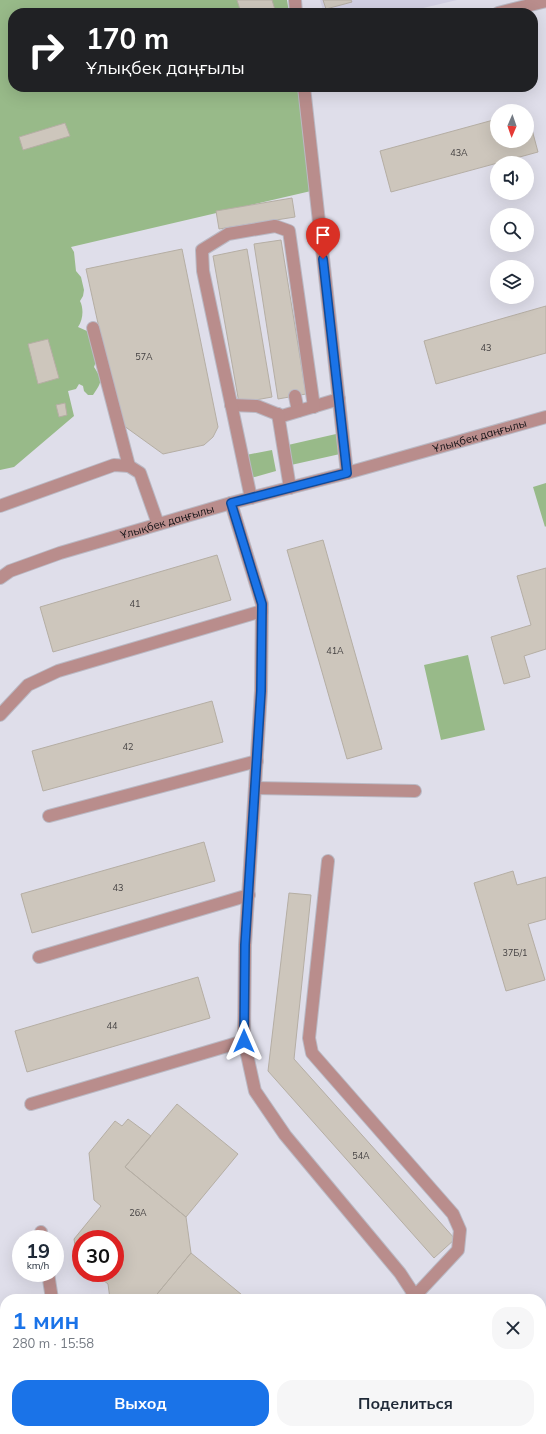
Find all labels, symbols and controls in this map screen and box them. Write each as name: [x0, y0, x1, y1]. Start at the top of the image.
text: 170 m: [86, 21, 169, 56]
icon: right: [20, 24, 72, 76]
text: Ұлықбек даңғылы: [86, 56, 245, 79]
north arrow: [490, 104, 534, 148]
map controls: [490, 104, 534, 304]
house number: 43А: [450, 147, 468, 158]
button: sound: [490, 156, 534, 200]
button: search: [490, 208, 534, 252]
pin: [306, 218, 340, 259]
icon: arrive: [312, 224, 334, 246]
button: layers: [490, 260, 534, 304]
house number: 43: [481, 342, 491, 353]
house number: 57А: [135, 351, 153, 362]
street label: Ұлықбек даңғылы: [430, 416, 528, 456]
street label: Ұлықбек даңғылы: [118, 501, 216, 542]
house number: 41: [130, 598, 140, 609]
house number: 41А: [326, 645, 344, 656]
house number: 42: [123, 741, 133, 752]
house number: 43: [113, 882, 123, 893]
house number: 37Б/1: [503, 947, 527, 958]
house number: 44: [107, 1020, 118, 1031]
position arrow: [223, 1020, 265, 1062]
house number: 54А: [352, 1150, 370, 1161]
house number: 26А: [129, 1207, 147, 1218]
speed limit sign: 30: [72, 1230, 124, 1282]
text: 19: [26, 1238, 50, 1263]
text: km/h: [27, 1259, 49, 1272]
text: 1 мин: [12, 1305, 79, 1335]
button: close: [492, 1307, 534, 1349]
text: 280 m · 15:58: [12, 1335, 94, 1351]
button: Выход: [12, 1380, 269, 1426]
button: Поделиться: [277, 1380, 534, 1426]

